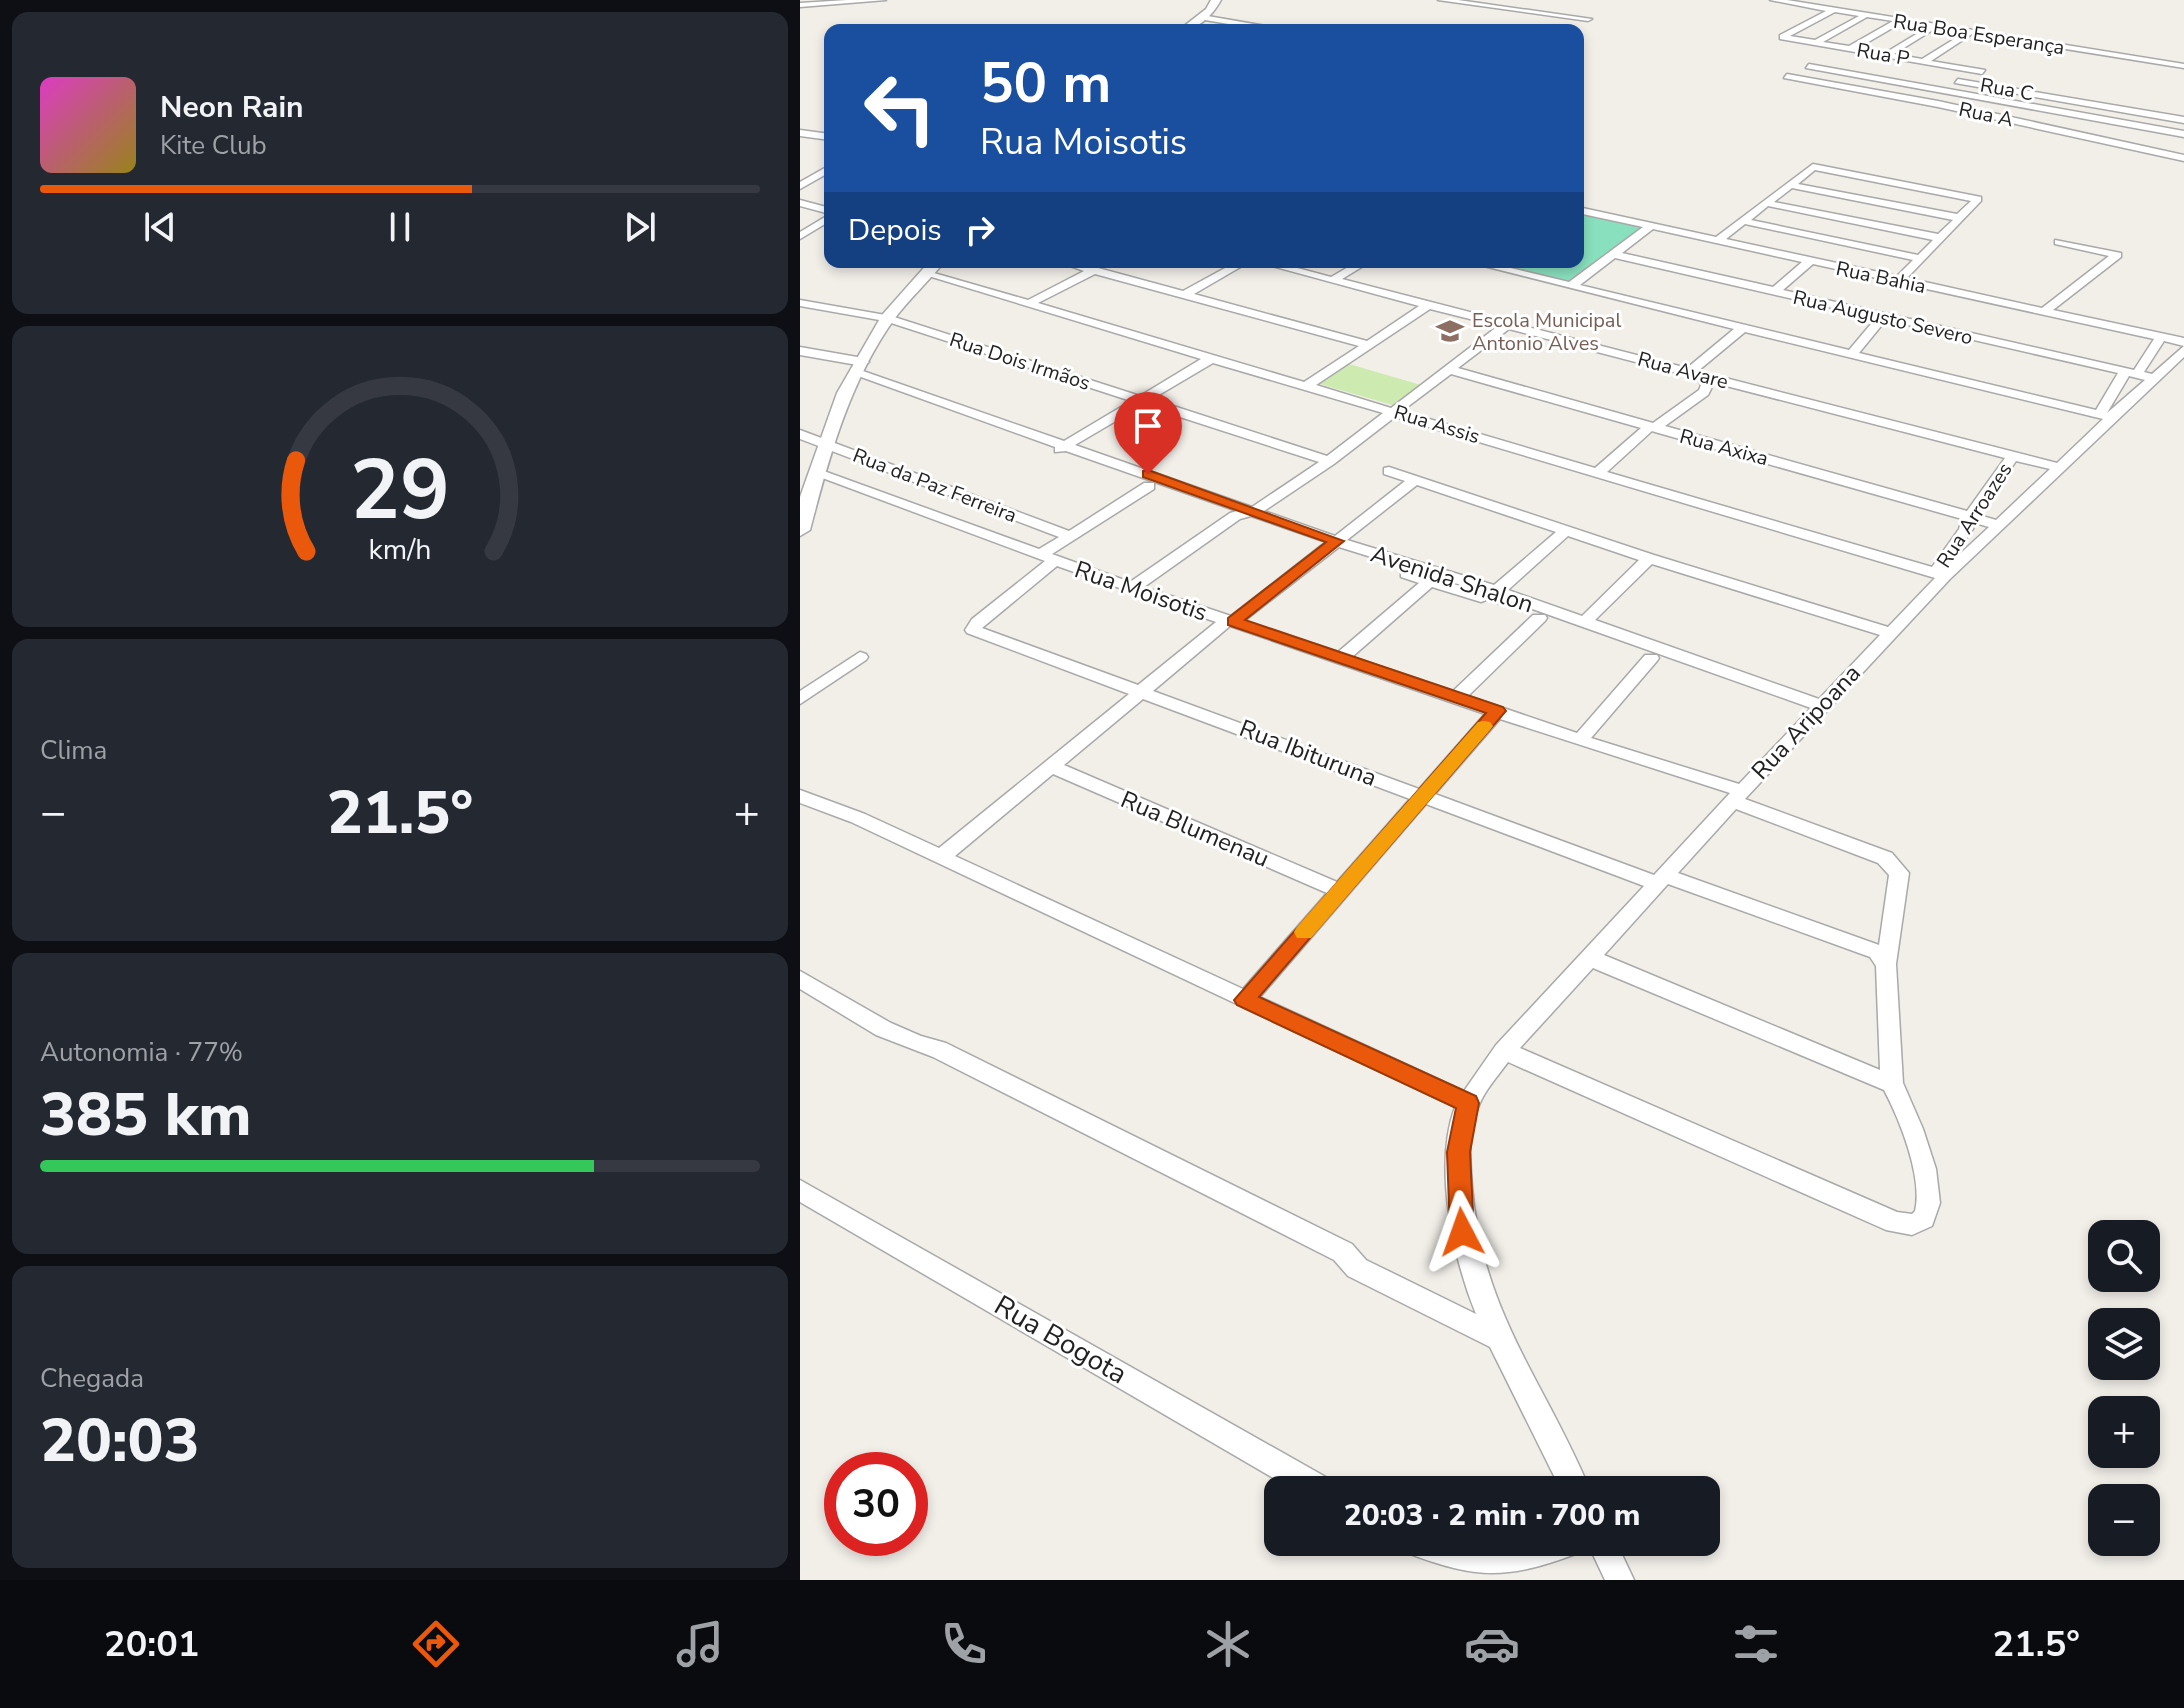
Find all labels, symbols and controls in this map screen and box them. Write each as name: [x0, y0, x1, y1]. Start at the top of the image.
street label: Rua Boa Esperança: [1891, 8, 2066, 61]
street label: Rua P: [1854, 37, 1912, 72]
text: 50 m: [980, 45, 1111, 122]
icon: left: [848, 56, 952, 160]
street label: Rua C: [1978, 72, 2036, 107]
text: Neon Rain: [160, 87, 304, 128]
street label: Rua A: [1956, 96, 2016, 133]
text: Rua Moisotis: [980, 118, 1187, 167]
text: Kite Club: [160, 128, 267, 163]
icon: previous: [138, 205, 182, 249]
icon: pause: [378, 205, 422, 249]
icon: next: [618, 205, 662, 249]
icon: right: [958, 208, 1002, 252]
text: Depois: [848, 210, 942, 251]
street label: Rua Bahia: [1834, 255, 1928, 300]
street label: Rua Augusto Severo: [1790, 284, 1975, 351]
place label: Escola Municipal Antonio Alves: [1472, 307, 1621, 357]
school or university icon: Escola Municipal Antonio Alves: [1435, 316, 1465, 346]
street label: Rua Dois Irmãos: [946, 326, 1094, 397]
street label: Rua Avare: [1635, 345, 1731, 396]
pin: [1114, 392, 1182, 474]
street label: Rua Assis: [1391, 399, 1483, 450]
icon: arrive: [1126, 404, 1170, 448]
street label: Rua Axixa: [1677, 423, 1771, 472]
text: 29: [350, 434, 450, 547]
street label: Rua da Paz Ferreira: [849, 442, 1021, 529]
street label: Rua Arroazes: [1930, 458, 2018, 573]
text: km/h: [369, 531, 431, 570]
street label: Avenida Shalon: [1367, 538, 1537, 620]
street label: Rua Moisotis: [1070, 553, 1212, 629]
street label: Rua Aripoana: [1744, 658, 1868, 786]
street label: Rua Ibituruna: [1235, 712, 1381, 794]
text: Clima: [40, 733, 107, 768]
text: 21.5°: [327, 772, 473, 854]
text: −: [40, 783, 66, 843]
text: +: [734, 783, 760, 843]
street label: Rua Blumenau: [1116, 783, 1274, 875]
text: Autonomia · 77%: [40, 1035, 243, 1070]
text: 385 km: [40, 1074, 252, 1156]
position arrow: [1420, 1190, 1504, 1274]
map controls: [2088, 1220, 2160, 1556]
button: search: [2088, 1220, 2160, 1292]
street label: Rua Bogota: [987, 1287, 1134, 1393]
button: layers: [2088, 1308, 2160, 1380]
text: Chegada: [40, 1361, 144, 1396]
button: +: [2088, 1396, 2160, 1468]
text: 20:03: [40, 1400, 200, 1482]
speed limit sign: 30: [824, 1452, 928, 1556]
button: −: [2088, 1484, 2160, 1556]
text: 20:03 · 2 min · 700 m: [1344, 1495, 1640, 1536]
icon: directions: [408, 1616, 464, 1672]
icon: music: [672, 1616, 728, 1672]
icon: phone: [936, 1616, 992, 1672]
icon: climate: [1200, 1616, 1256, 1672]
icon: car: [1464, 1616, 1520, 1672]
icon: filters: [1728, 1616, 1784, 1672]
text: 20:01: [104, 1620, 199, 1669]
text: 21.5°: [1993, 1620, 2080, 1669]

